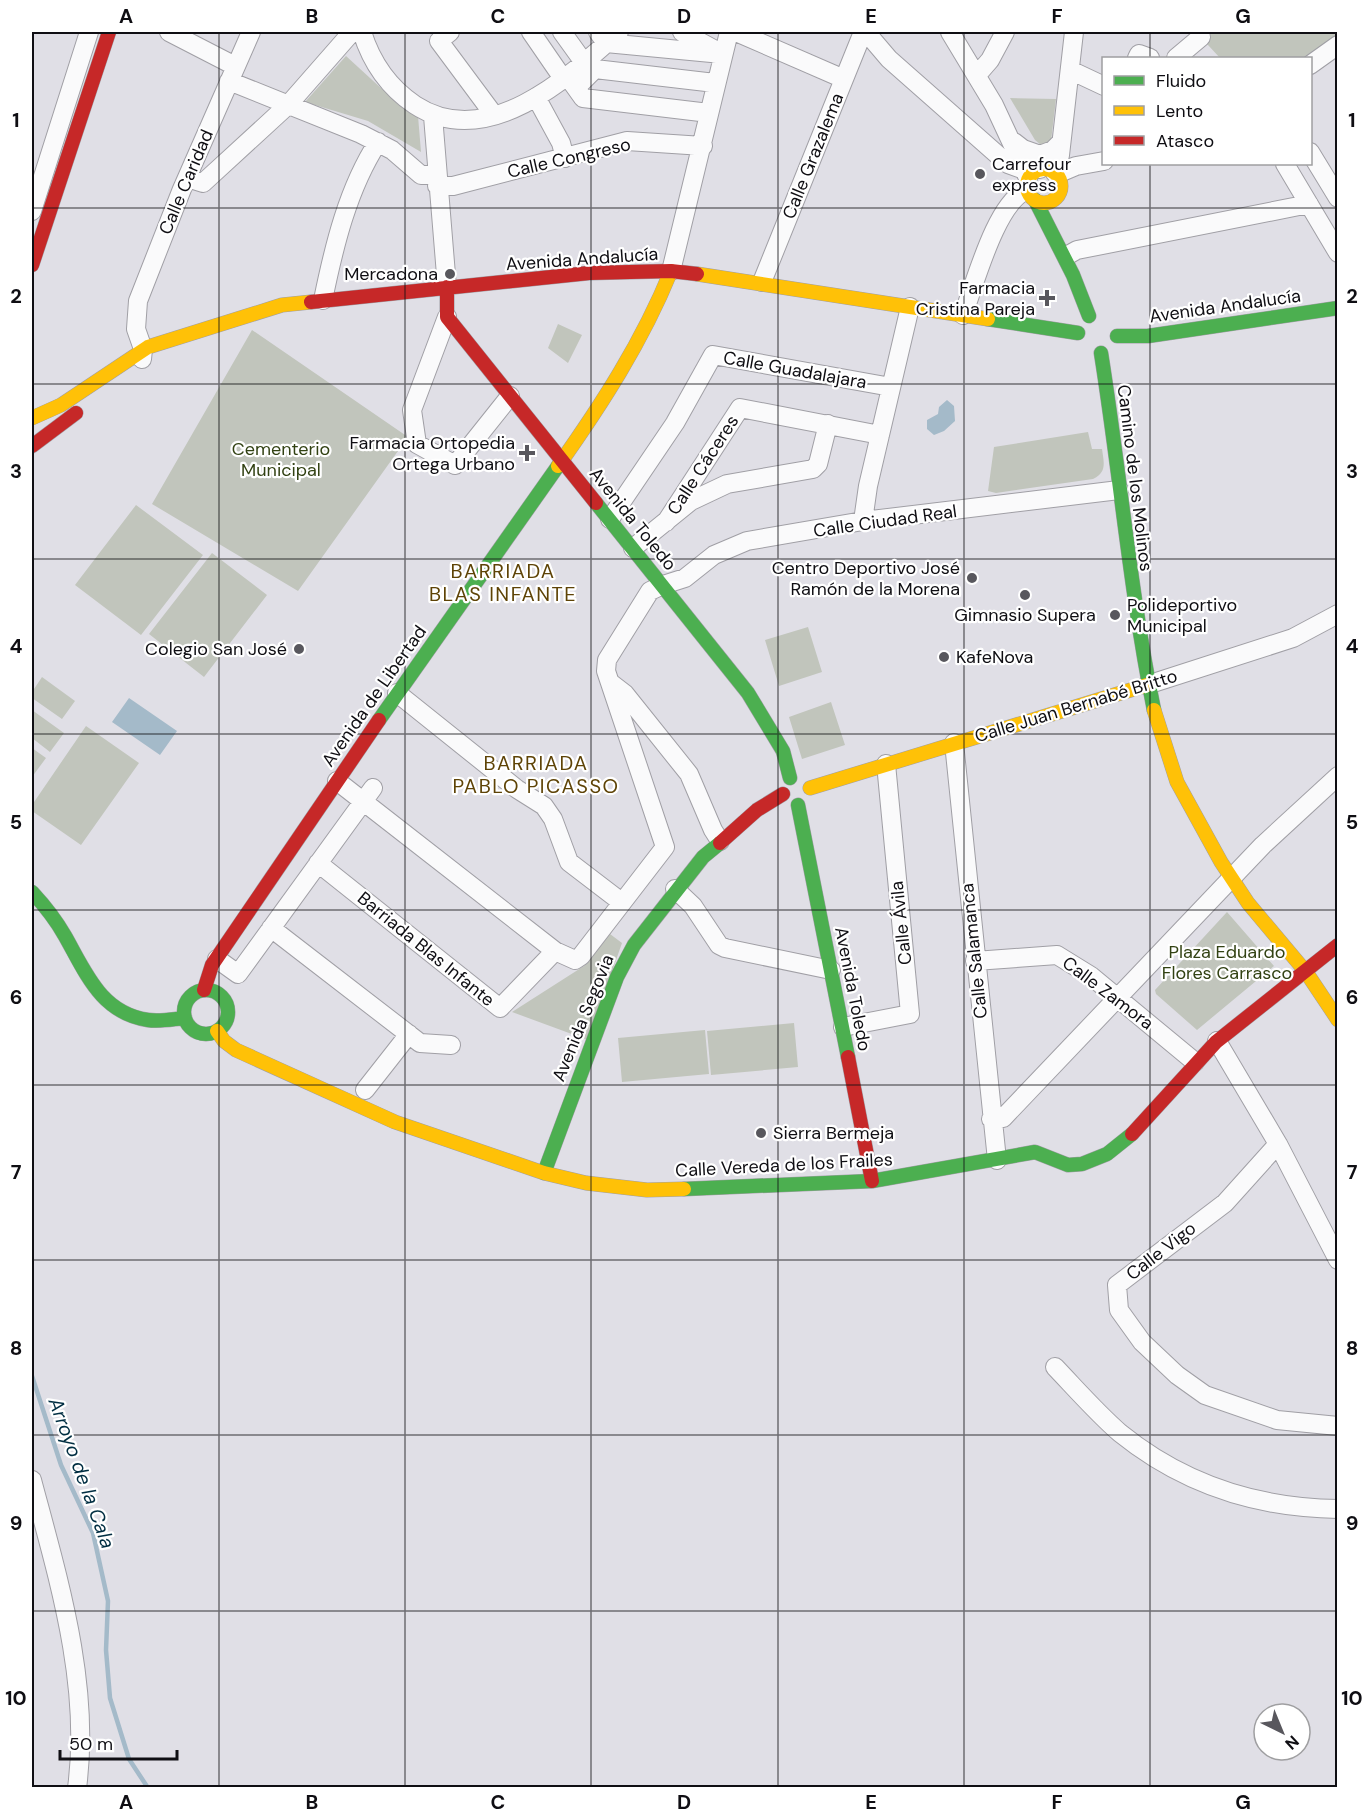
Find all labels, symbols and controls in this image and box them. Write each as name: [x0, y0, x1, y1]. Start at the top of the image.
text: A: [119, 3, 133, 29]
text: B: [306, 3, 318, 29]
text: C: [491, 3, 505, 29]
text: D: [677, 3, 691, 29]
text: E: [865, 3, 877, 29]
text: F: [1051, 3, 1063, 29]
text: G: [1235, 3, 1251, 29]
legend: [1102, 57, 1312, 165]
text: Fluido: [1156, 69, 1206, 93]
street label: Calle Grazalema: [777, 89, 849, 223]
text: Lento: [1156, 99, 1203, 123]
text: 1: [12, 107, 20, 133]
text: 1: [1348, 107, 1356, 133]
street label: Calle Caridad: [153, 126, 219, 238]
text: Atasco: [1156, 129, 1214, 153]
street label: Calle Congreso: [505, 132, 633, 184]
place label: Carrefour express: [992, 152, 1072, 197]
marker: Carrefour express: [973, 167, 987, 181]
street label: Avenida Andalucía: [505, 242, 659, 276]
place label: Mercadona: [344, 262, 438, 286]
marker: Mercadona: [443, 267, 457, 281]
place label: Farmacia Cristina Pareja: [916, 276, 1035, 321]
text: 2: [10, 283, 22, 309]
street label: Avenida Andalucía: [1148, 283, 1302, 329]
text: 2: [1346, 283, 1358, 309]
marker: Farmacia Cristina Pareja: [1040, 291, 1054, 305]
street label: Calle Guadalajara: [722, 346, 868, 394]
street label: Camino de los Molinos: [1112, 383, 1158, 573]
street label: Calle Cáceres: [662, 410, 744, 520]
place label: Farmacia Ortopedia Ortega Urbano: [350, 431, 515, 476]
park label: Cementerio Municipal: [232, 437, 330, 482]
marker: Farmacia Ortopedia Ortega Urbano: [520, 446, 534, 460]
text: 3: [10, 458, 22, 484]
text: 3: [1346, 458, 1358, 484]
street label: Avenida Toledo: [584, 462, 682, 576]
street label: Calle Ciudad Real: [812, 499, 958, 543]
place label: Centro Deportivo José Ramón de la Morena: [772, 556, 960, 601]
district label: BARRIADA BLAS INFANTE: [429, 558, 577, 607]
marker: Centro Deportivo José Ramón de la Morena: [965, 571, 979, 585]
marker: Gimnasio Supera: [1018, 588, 1032, 602]
place label: Polideportivo Municipal: [1127, 593, 1237, 638]
place label: Gimnasio Supera: [954, 603, 1096, 627]
marker: Polideportivo Municipal: [1108, 608, 1122, 622]
street label: Avenida de Libertad: [316, 621, 432, 771]
text: 4: [10, 633, 23, 659]
text: 4: [1346, 633, 1359, 659]
place label: Colegio San José: [145, 637, 287, 661]
marker: Colegio San José: [292, 642, 306, 656]
place label: KafeNova: [956, 645, 1033, 669]
marker: KafeNova: [937, 650, 951, 664]
street label: Calle Juan Bernabé Britto: [972, 664, 1180, 748]
district label: BARRIADA PABLO PICASSO: [453, 750, 619, 799]
text: 5: [10, 809, 22, 835]
text: 5: [1346, 809, 1358, 835]
street label: Calle Ávila: [885, 880, 917, 966]
street label: Calle Salamanca: [955, 882, 993, 1020]
street label: Barriada Blas Infante: [352, 886, 500, 1012]
street label: Avenida Toledo: [829, 925, 877, 1053]
park label: Plaza Eduardo Flores Carrasco: [1162, 940, 1292, 985]
street label: Avenida Segovia: [547, 951, 619, 1085]
street label: Calle Zamora: [1057, 951, 1159, 1035]
text: 6: [10, 984, 22, 1010]
text: 6: [1346, 984, 1358, 1010]
place label: Sierra Bermeja: [773, 1121, 894, 1145]
marker: Sierra Bermeja: [754, 1126, 768, 1140]
street label: Calle Vereda de los Frailes: [675, 1147, 893, 1183]
text: 7: [11, 1159, 22, 1185]
text: 7: [1347, 1159, 1358, 1185]
street label: Calle Vigo: [1121, 1216, 1201, 1286]
text: 8: [10, 1335, 22, 1361]
text: 8: [1346, 1335, 1358, 1361]
water label: Arroyo de la Cala: [42, 1393, 121, 1552]
text: 9: [10, 1510, 22, 1536]
text: 9: [1346, 1510, 1358, 1536]
text: 10: [5, 1685, 27, 1711]
text: 10: [1341, 1685, 1363, 1711]
north arrow: [1252, 1702, 1312, 1762]
scale bar: [60, 1723, 177, 1761]
text: N: [1280, 1731, 1303, 1754]
text: 50 m: [69, 1732, 113, 1756]
text: A: [119, 1789, 133, 1815]
text: B: [306, 1789, 318, 1815]
text: C: [491, 1789, 505, 1815]
text: D: [677, 1789, 691, 1815]
text: E: [865, 1789, 877, 1815]
text: F: [1051, 1789, 1063, 1815]
text: G: [1235, 1789, 1251, 1815]

